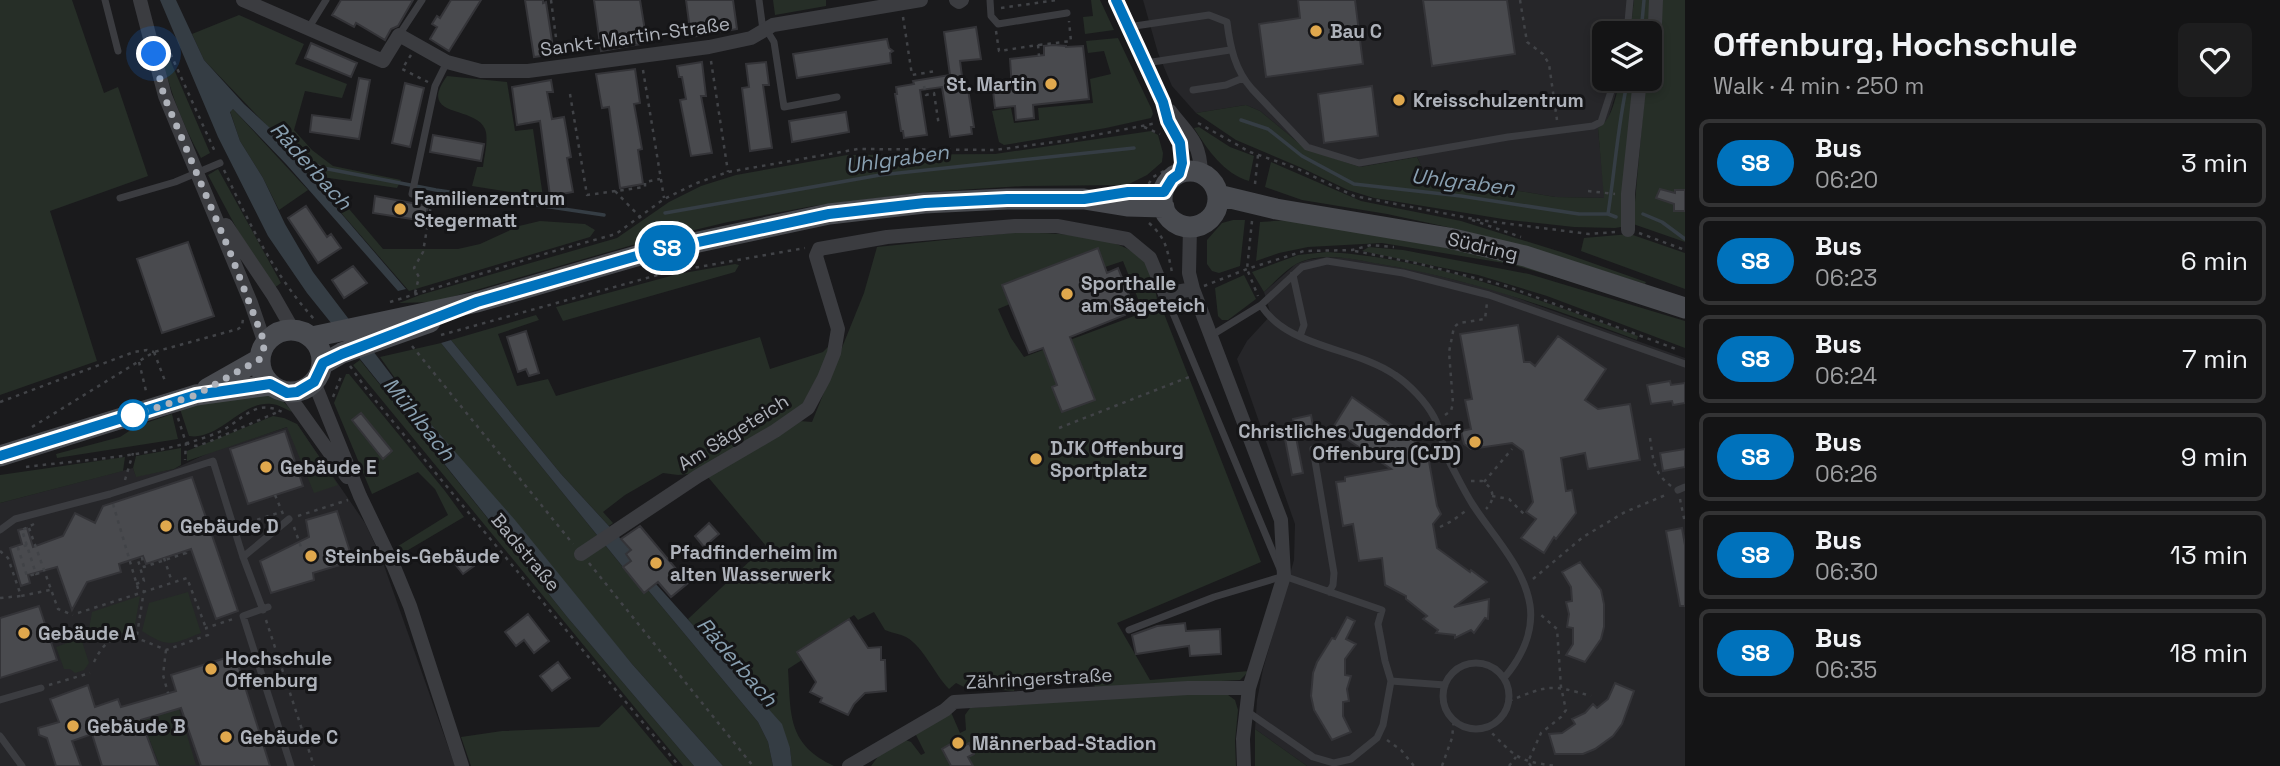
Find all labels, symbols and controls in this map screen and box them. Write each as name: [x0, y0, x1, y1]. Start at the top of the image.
street label: Sankt-Martin-Straße: [539, 11, 731, 62]
place label: Bau C: [1330, 19, 1382, 44]
map controls: [1592, 21, 1662, 91]
button: layers: [1592, 21, 1662, 91]
marker: Bau C: [1308, 23, 1324, 39]
button: heart: [2178, 23, 2252, 97]
text: Offenburg, Hochschule: [1713, 24, 2078, 66]
your location: [136, 36, 171, 71]
text: Walk · 4 min · 250 m: [1713, 71, 1924, 101]
place label: St. Martin: [946, 72, 1037, 97]
marker: St. Martin: [1043, 76, 1059, 92]
place label: Kreisschulzentrum: [1413, 88, 1584, 113]
marker: Kreisschulzentrum: [1391, 92, 1407, 108]
water label: Räderbach: [265, 116, 359, 216]
text: Bus: [1815, 131, 1862, 165]
water label: Uhlgraben: [844, 138, 951, 179]
text: 3 min: [2181, 146, 2248, 180]
text: S8: [1741, 147, 1770, 178]
water label: Uhlgraben: [1410, 162, 1517, 201]
text: 06:20: [1815, 165, 1878, 195]
place label: Familienzentrum Stegermatt: [414, 186, 565, 233]
marker: Familienzentrum Stegermatt: [392, 201, 408, 217]
line badge: S8: [636, 225, 698, 271]
street label: Südring: [1445, 226, 1520, 267]
text: Bus: [1815, 229, 1862, 263]
text: S8: [653, 232, 681, 263]
text: 6 min: [2181, 244, 2248, 278]
text: S8: [1741, 245, 1770, 276]
text: 06:23: [1815, 263, 1877, 293]
place label: Sporthalle am Sägeteich: [1081, 271, 1205, 318]
marker: Sporthalle am Sägeteich: [1059, 286, 1075, 302]
text: Bus: [1815, 327, 1862, 361]
text: 7 min: [2182, 342, 2248, 376]
text: S8: [1741, 343, 1770, 374]
text: 06:24: [1815, 361, 1877, 391]
water label: Mühlbach: [377, 371, 462, 467]
street label: Am Sägeteich: [673, 388, 793, 476]
unlabelled marker: [118, 400, 148, 430]
place label: Christliches Jugenddorf Offenburg (CJD): [1238, 419, 1461, 466]
text: Bus: [1815, 425, 1862, 459]
marker: Christliches Jugenddorf Offenburg (CJD): [1467, 434, 1483, 450]
place label: DJK Offenburg Sportplatz: [1050, 436, 1184, 483]
text: 9 min: [2181, 440, 2248, 474]
text: S8: [1741, 441, 1770, 472]
marker: DJK Offenburg Sportplatz: [1028, 451, 1044, 467]
place label: Gebäude E: [280, 455, 377, 480]
marker: Gebäude E: [258, 459, 274, 475]
text: 06:26: [1815, 459, 1878, 489]
street label: Badstraße: [486, 508, 566, 597]
place label: Gebäude D: [180, 514, 279, 539]
marker: Gebäude D: [158, 518, 174, 534]
text: Bus: [1815, 523, 1862, 557]
text: 13 min: [2170, 538, 2248, 572]
text: S8: [1741, 539, 1770, 570]
place label: Pfadfinderheim im alten Wasserwerk: [670, 540, 838, 587]
place label: Steinbeis-Gebäude: [325, 544, 500, 569]
marker: Steinbeis-Gebäude: [303, 548, 319, 564]
marker: Pfadfinderheim im alten Wasserwerk: [648, 555, 664, 571]
text: 06:30: [1815, 557, 1878, 587]
water label: Räderbach: [691, 611, 784, 713]
place label: Gebäude A: [38, 621, 136, 646]
text: Bus: [1815, 621, 1862, 655]
marker: Gebäude A: [16, 625, 32, 641]
text: 18 min: [2170, 636, 2248, 670]
text: S8: [1741, 637, 1770, 668]
place label: Hochschule Offenburg: [225, 646, 332, 693]
text: 06:35: [1815, 655, 1877, 685]
marker: Hochschule Offenburg: [203, 661, 219, 677]
street label: Zähringerstraße: [965, 662, 1113, 695]
place label: Gebäude B: [87, 714, 186, 739]
marker: Gebäude B: [65, 718, 81, 734]
place label: Gebäude C: [240, 725, 338, 750]
marker: Gebäude C: [218, 729, 234, 745]
place label: Männerbad-Stadion: [972, 731, 1156, 756]
marker: Männerbad-Stadion: [950, 735, 966, 751]

